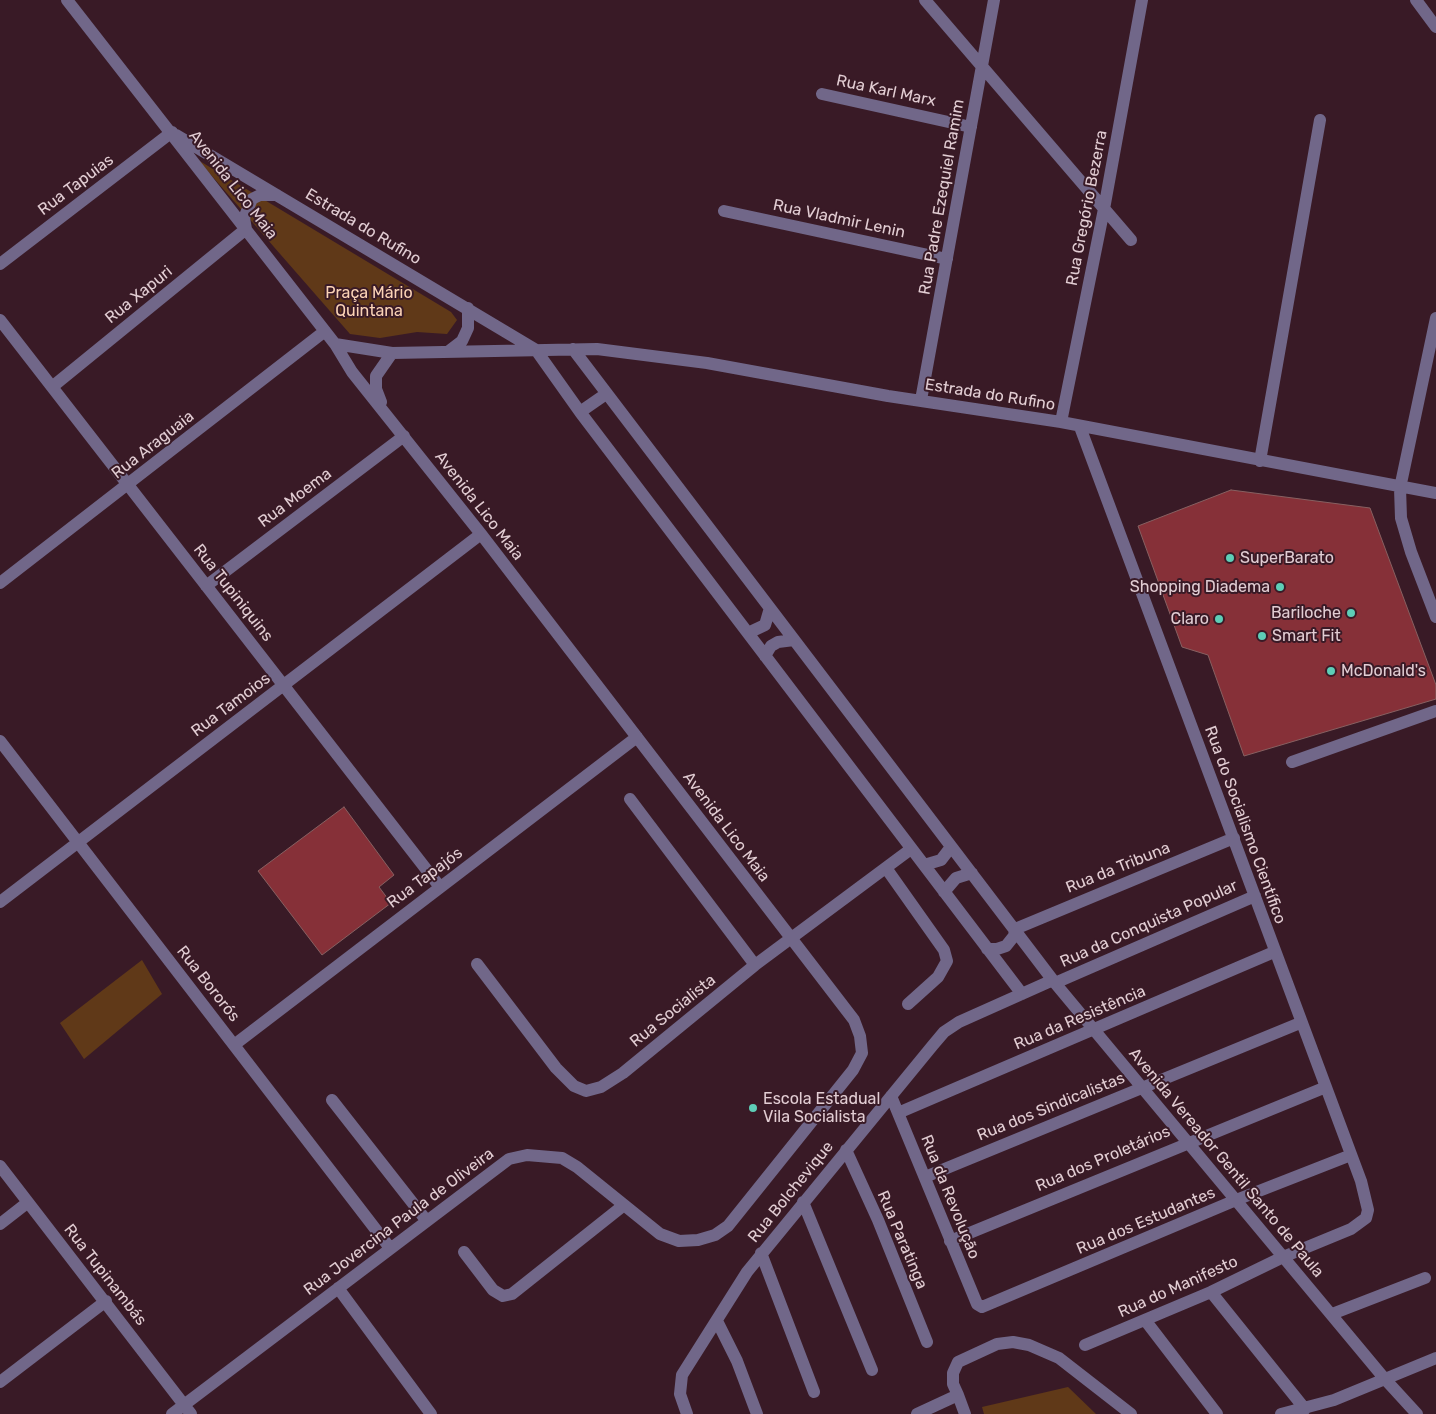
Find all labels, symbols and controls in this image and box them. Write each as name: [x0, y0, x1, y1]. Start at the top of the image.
street label: Rua Karl Marx: [834, 71, 938, 111]
street label: Rua Padre Ezequiel Ramim: [915, 98, 969, 296]
street label: Avenida Lico Maia: [185, 127, 281, 243]
street label: Rua Gregório Bezerra: [1063, 129, 1111, 287]
street label: Rua Tapuias: [34, 150, 118, 220]
street label: Estrada do Rufino: [302, 185, 424, 269]
street label: Rua Vladmir Lenin: [771, 196, 907, 242]
street label: Rua Xapuri: [102, 262, 176, 328]
park label: Praça Mário Quintana: [325, 283, 413, 321]
street label: Estrada do Rufino: [924, 375, 1056, 415]
street label: Rua Araguaia: [108, 407, 198, 483]
street label: Avenida Lico Maia: [431, 448, 527, 564]
street label: Rua Moema: [255, 464, 335, 532]
street label: Rua Tupiniquins: [189, 540, 277, 646]
place label: SuperBarato: [1240, 548, 1334, 568]
marker: SuperBarato: [1224, 552, 1236, 564]
place label: Shopping Diadema: [1130, 577, 1270, 597]
marker: Shopping Diadema: [1274, 581, 1286, 593]
place label: Bariloche: [1271, 603, 1341, 623]
marker: Bariloche: [1345, 607, 1357, 619]
place label: Claro: [1171, 609, 1209, 629]
marker: Claro: [1213, 613, 1225, 625]
place label: Smart Fit: [1272, 626, 1341, 646]
marker: Smart Fit: [1256, 630, 1268, 642]
place label: McDonald's: [1341, 661, 1426, 681]
marker: McDonald's: [1325, 665, 1337, 677]
street label: Rua Tamoios: [188, 669, 274, 741]
street label: Rua do Socialismo Científico: [1200, 723, 1290, 927]
street label: Avenida Lico Maia: [678, 768, 774, 886]
street label: Rua da Tribuna: [1063, 838, 1173, 898]
street label: Rua Tapajós: [384, 843, 466, 913]
street label: Rua da Conquista Popular: [1057, 876, 1241, 972]
street label: Rua Bororós: [172, 942, 244, 1026]
street label: Rua Socialista: [626, 971, 720, 1051]
street label: Rua da Resistência: [1011, 982, 1149, 1054]
street label: Avenida Vereador Gentil Santo de Paula: [1124, 1044, 1328, 1282]
street label: Rua dos Sindicalistas: [974, 1069, 1128, 1145]
place label: Escola Estadual Vila Socialista: [763, 1089, 880, 1127]
marker: Escola Estadual Vila Socialista: [747, 1102, 759, 1114]
street label: Rua dos Proletários: [1033, 1122, 1173, 1196]
street label: Rua da Revolução: [916, 1132, 984, 1262]
street label: Rua Bolchevique: [744, 1137, 838, 1247]
street label: Rua Jovercina Paula de Oliveira: [300, 1144, 498, 1300]
street label: Rua dos Estudantes: [1074, 1183, 1218, 1259]
street label: Rua Paratinga: [873, 1188, 931, 1292]
street label: Rua Tupinambás: [60, 1221, 150, 1329]
street label: Rua do Manifesto: [1115, 1252, 1241, 1322]

